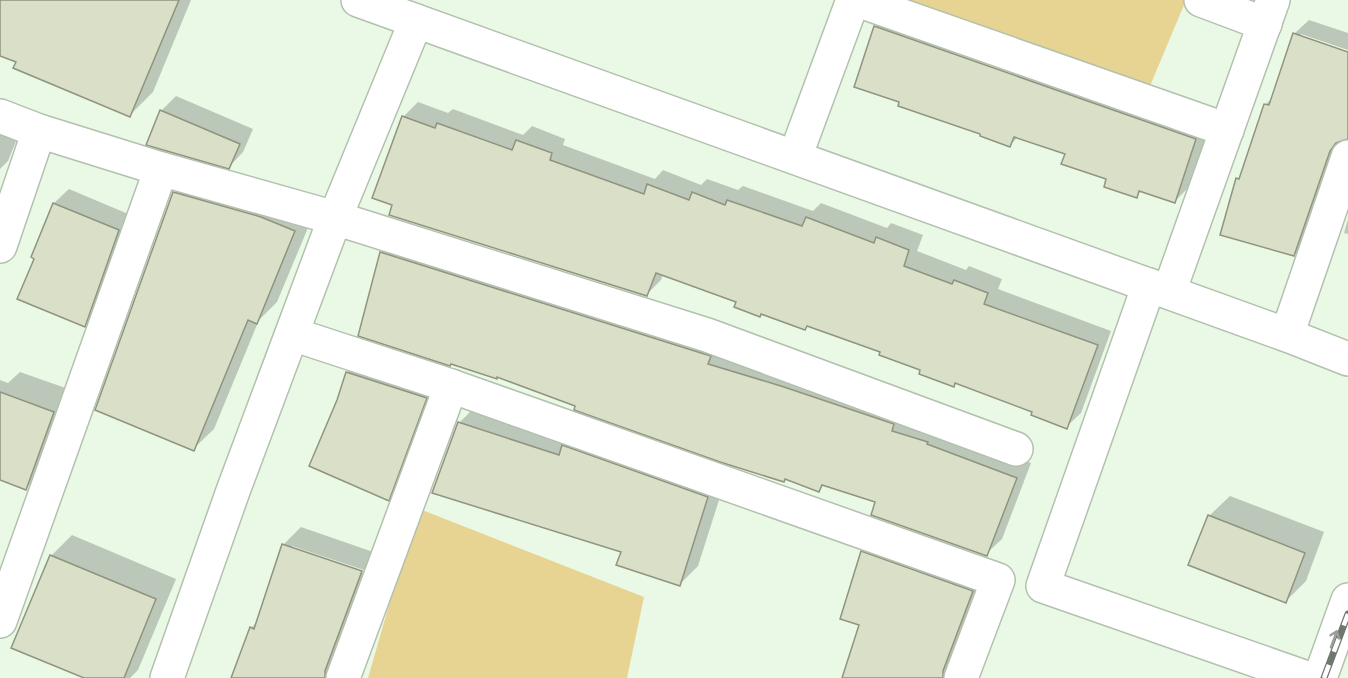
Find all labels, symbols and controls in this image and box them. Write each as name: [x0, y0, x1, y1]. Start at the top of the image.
one-way arrow: [1330, 630, 1341, 649]

